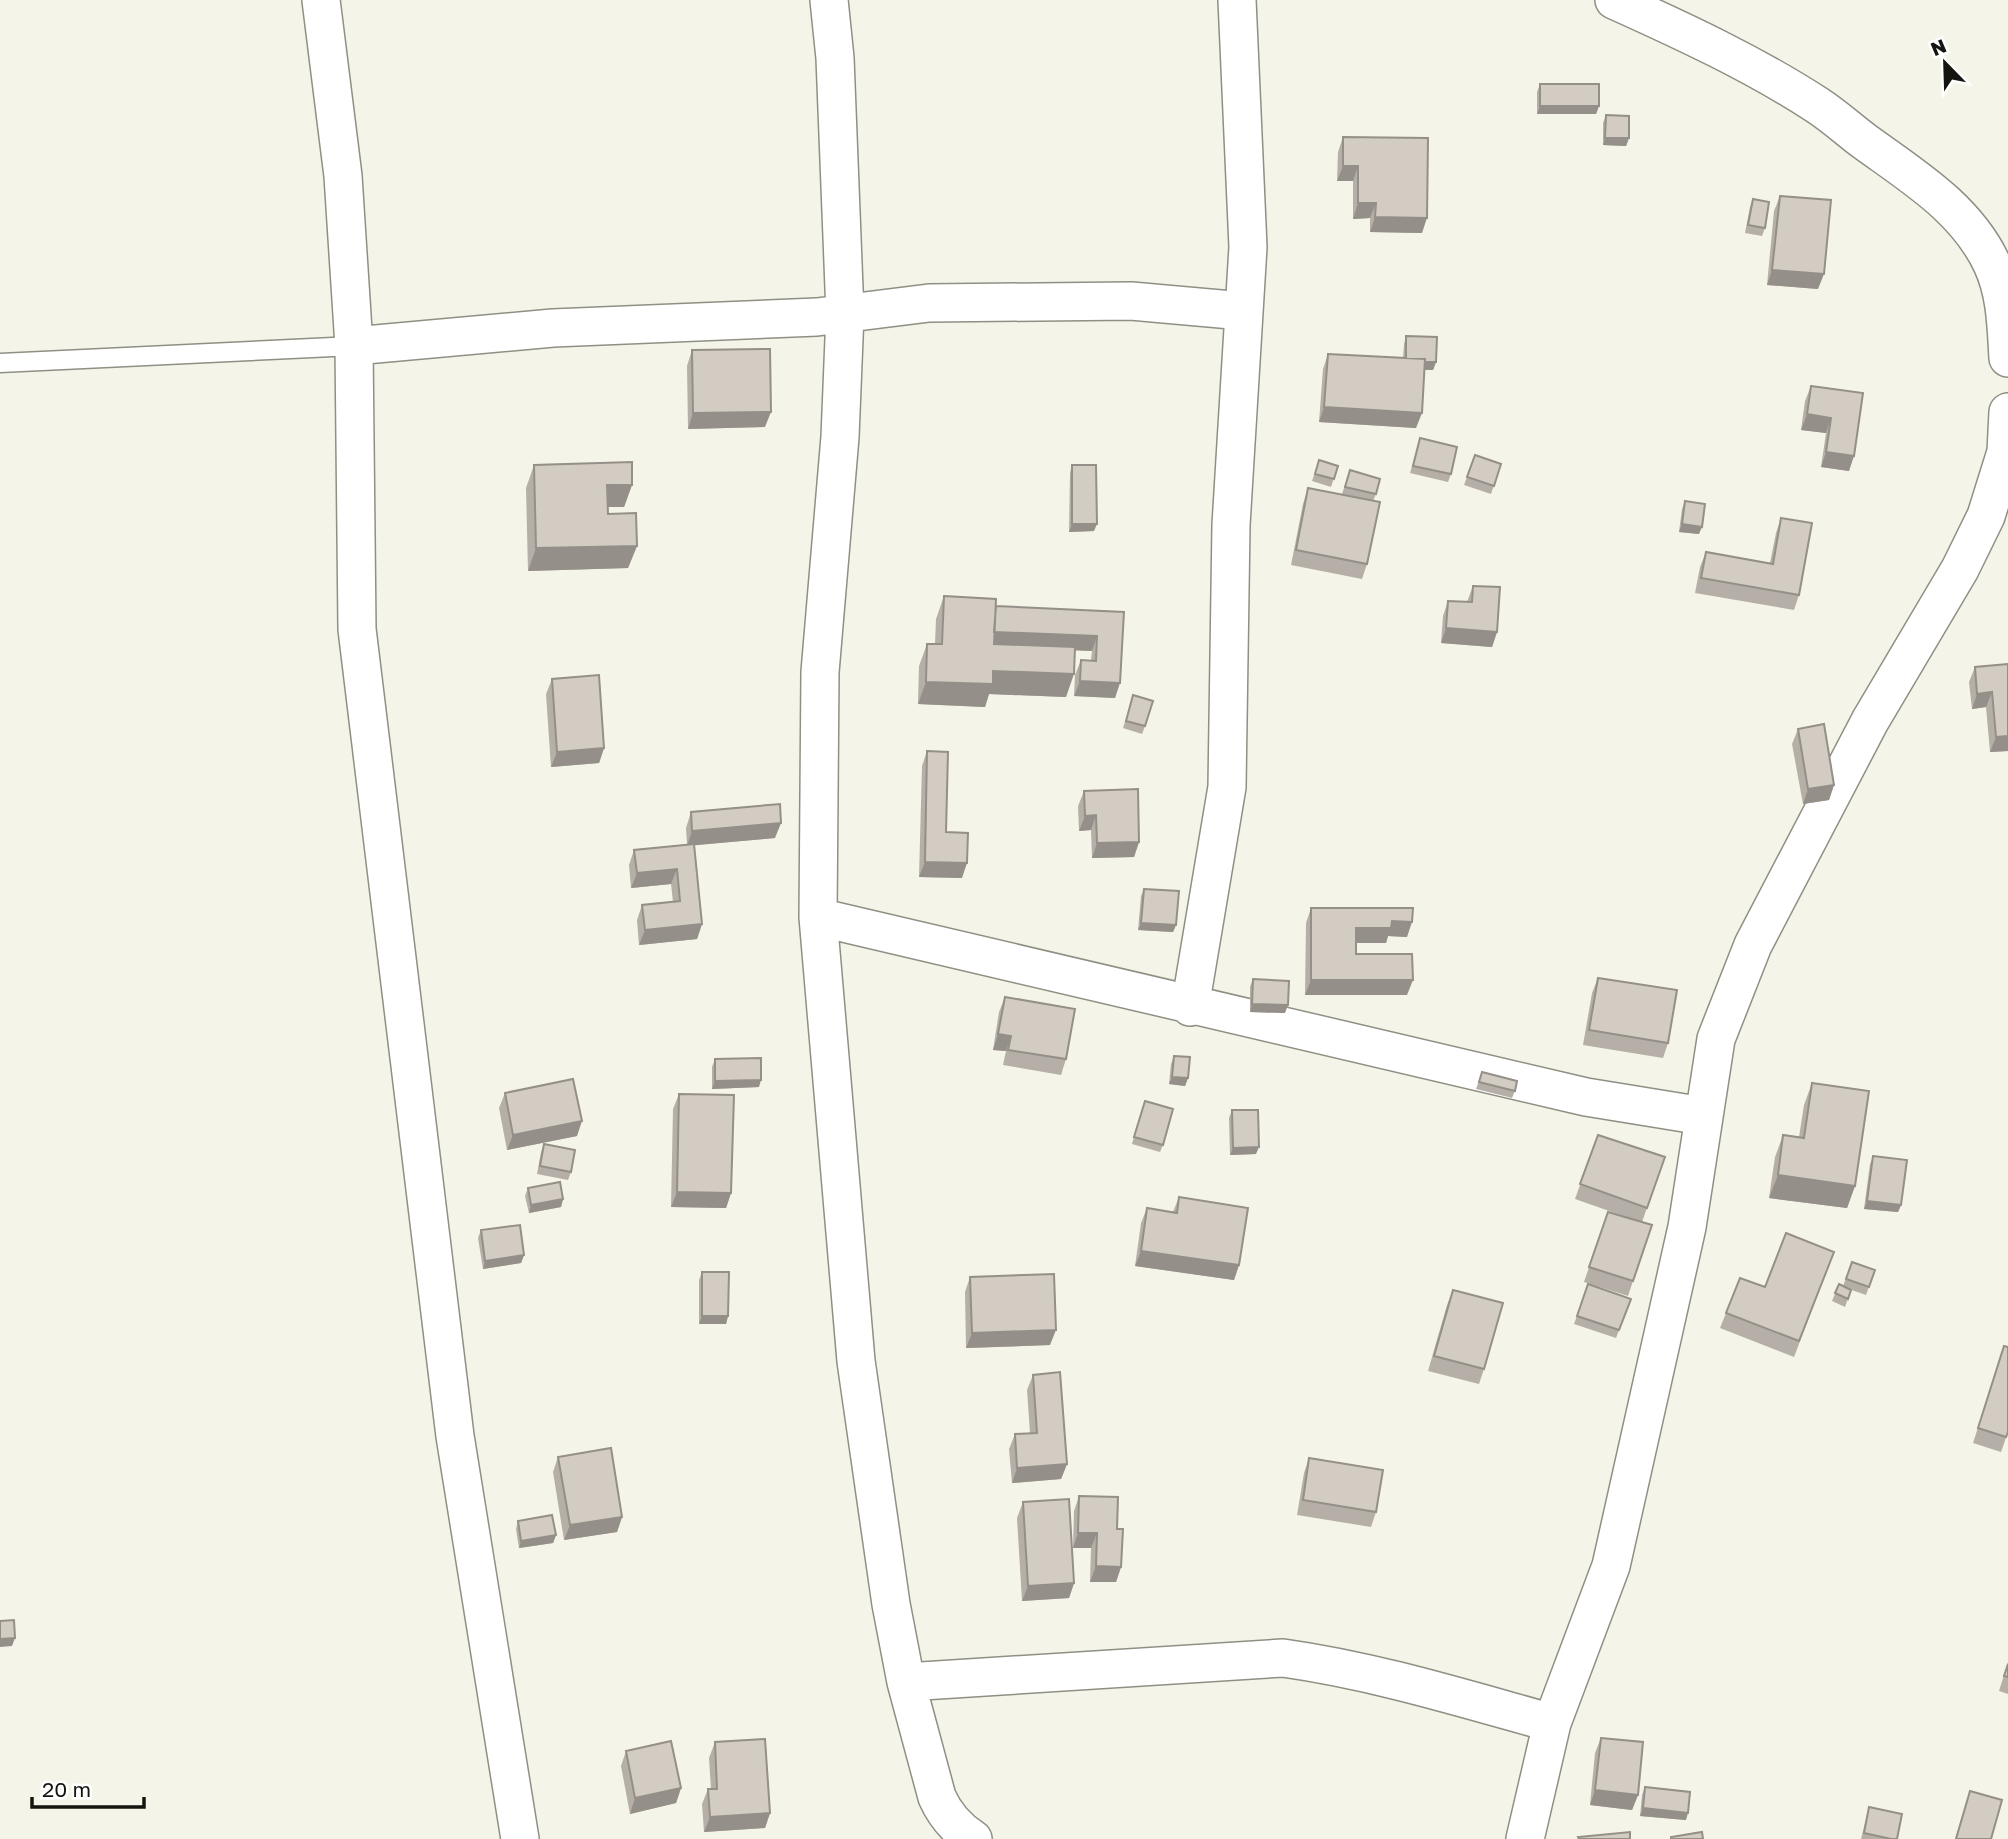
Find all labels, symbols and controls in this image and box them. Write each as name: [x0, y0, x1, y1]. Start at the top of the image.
north arrow: [1910, 28, 1980, 98]
text: N: [1927, 33, 1949, 60]
scale bar: [32, 1766, 144, 1810]
text: 20 m: [42, 1776, 91, 1802]

